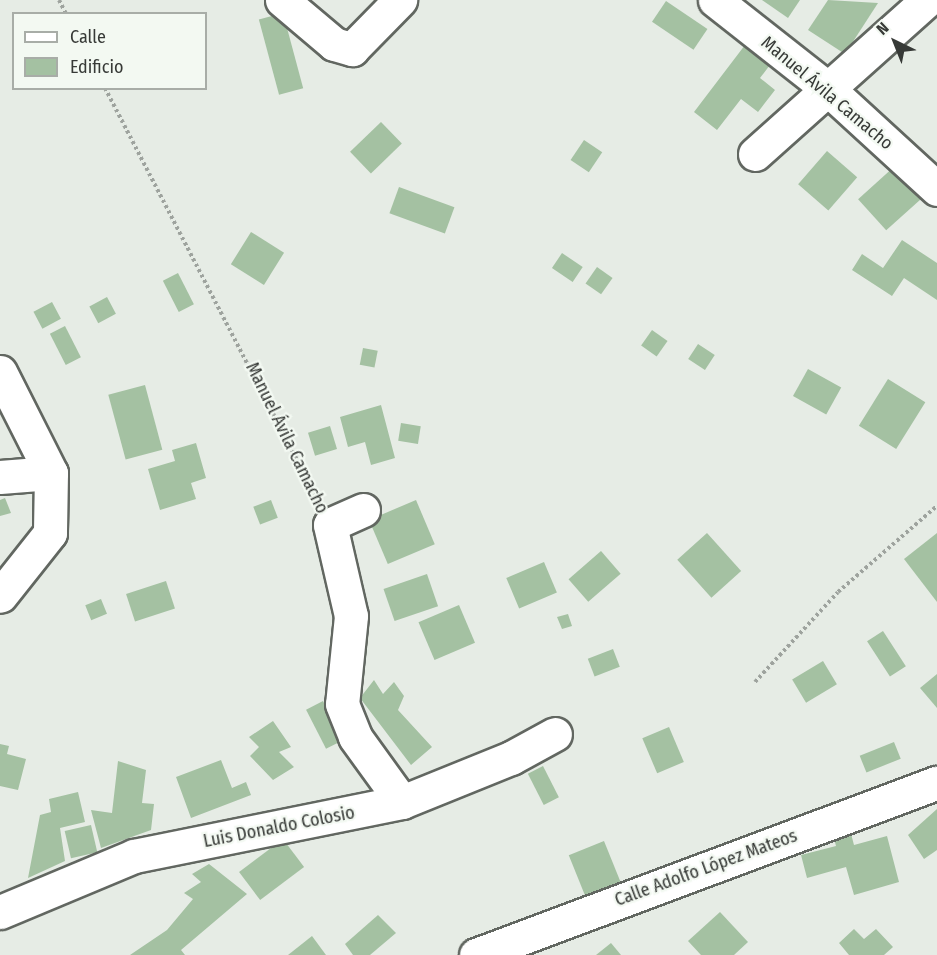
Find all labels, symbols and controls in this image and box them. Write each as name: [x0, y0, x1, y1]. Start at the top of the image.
legend: [12, 12, 207, 90]
north arrow: [865, 12, 925, 72]
text: N: [872, 18, 892, 39]
text: Calle: [70, 26, 106, 48]
street label: Manuel Ávila Camacho: [757, 32, 897, 154]
text: Edificio: [70, 56, 123, 78]
street label: Manuel Ávila Camacho: [241, 359, 333, 517]
street label: Luis Donaldo Colosio: [202, 802, 356, 852]
street label: Calle Adolfo López Mateos: [612, 825, 800, 911]

